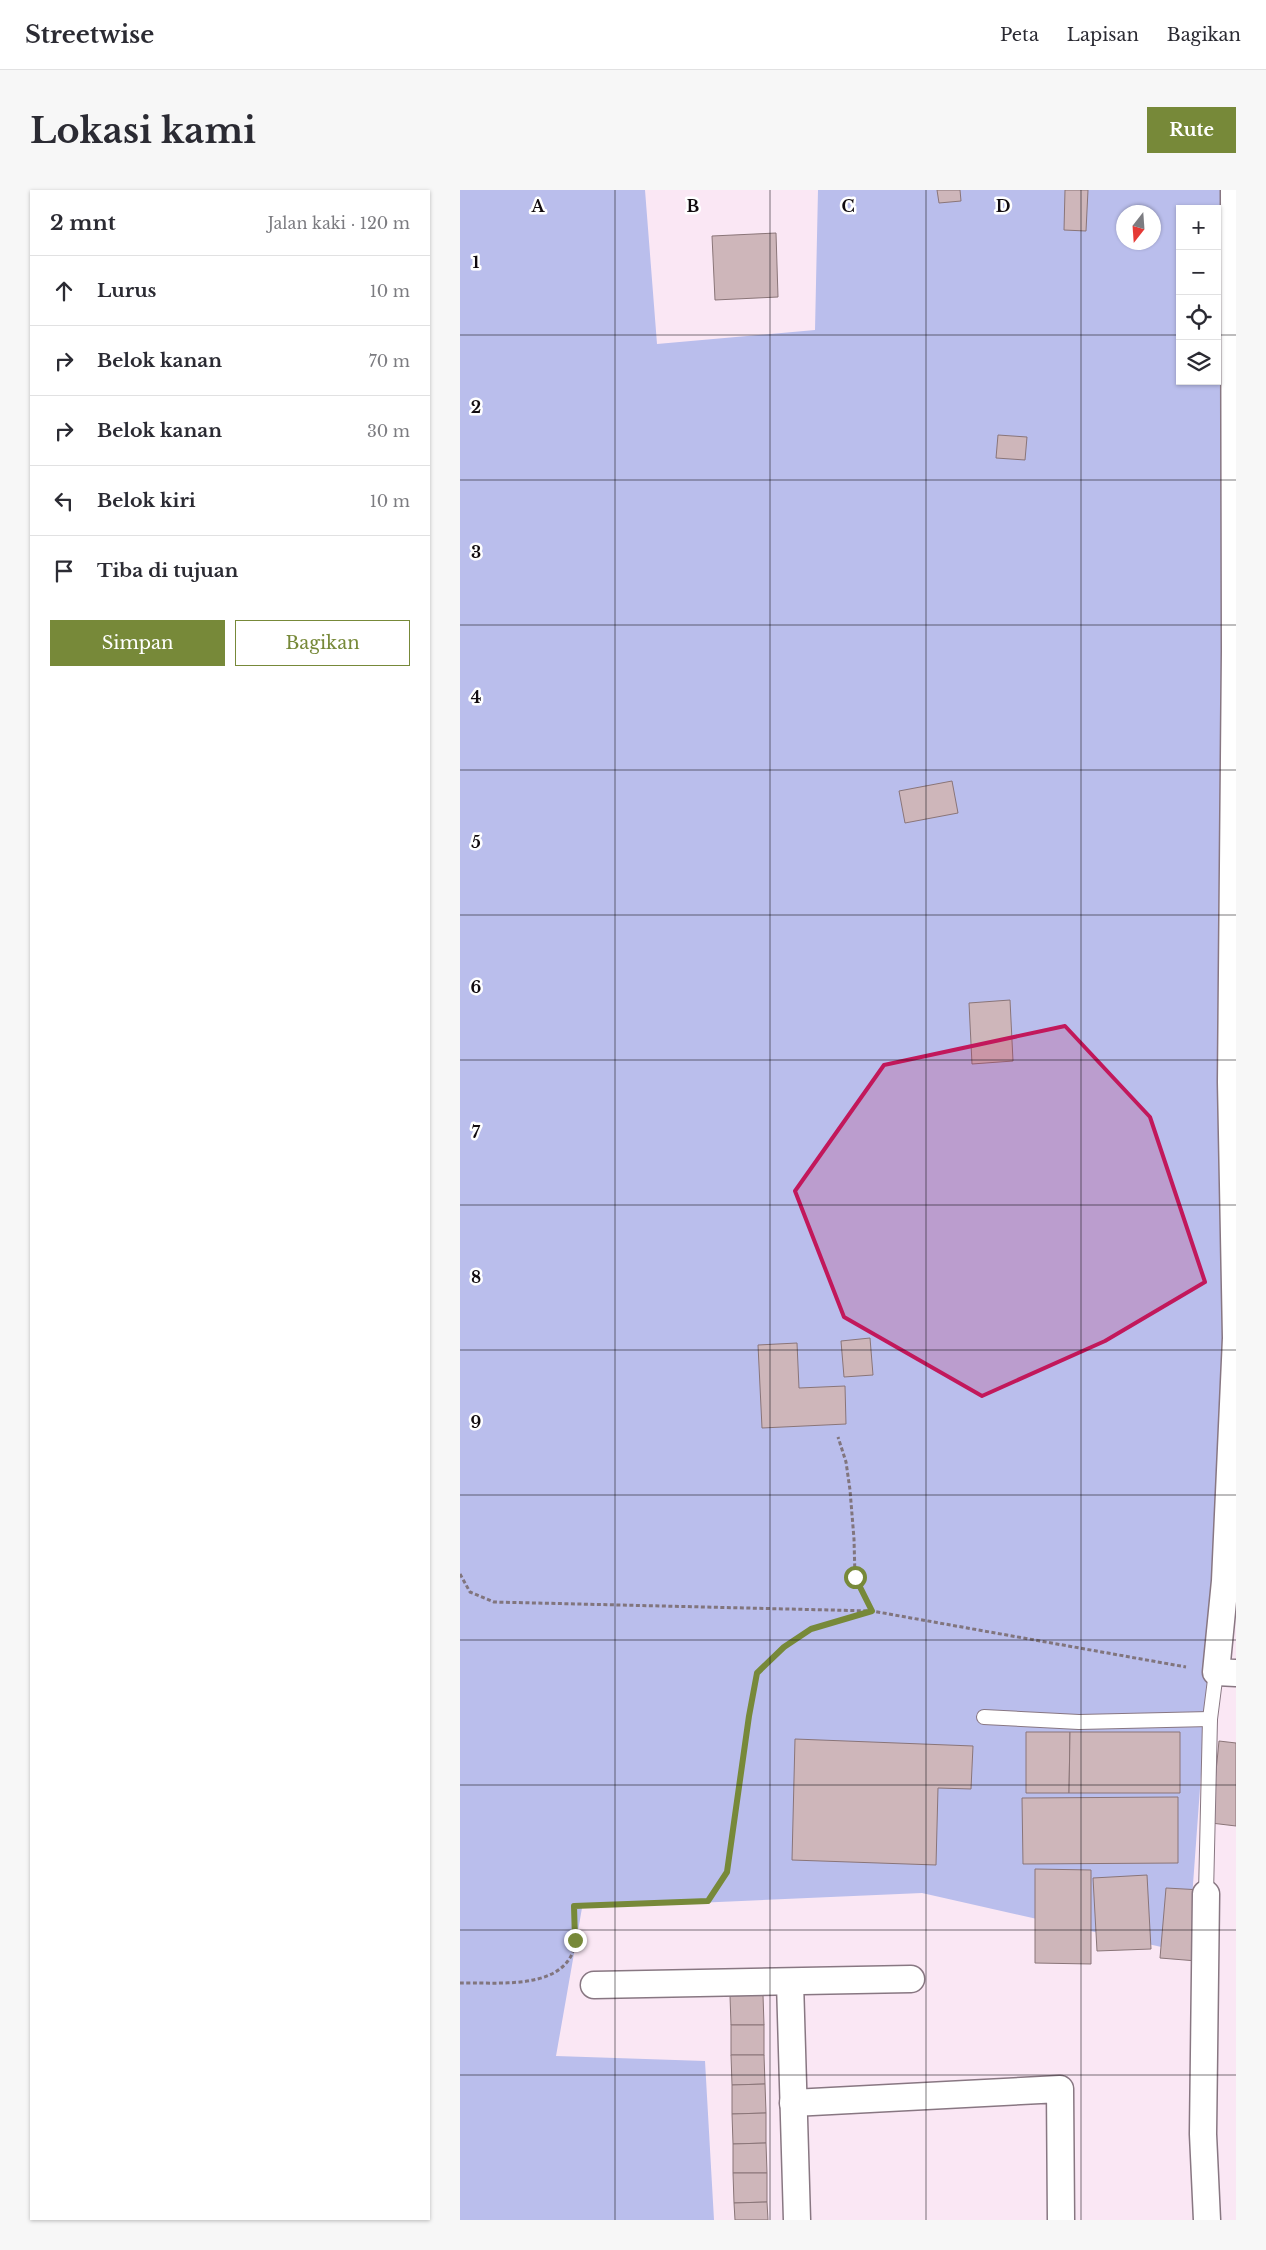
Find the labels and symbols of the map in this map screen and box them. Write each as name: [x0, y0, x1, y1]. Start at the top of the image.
text: A: [531, 196, 546, 216]
text: B: [687, 196, 700, 216]
text: C: [841, 196, 855, 216]
text: D: [996, 196, 1010, 216]
north arrow: [1116, 205, 1161, 250]
text: 1: [473, 252, 480, 272]
text: 2: [471, 397, 481, 417]
text: 3: [471, 542, 481, 562]
text: 4: [471, 687, 481, 707]
text: 5: [471, 832, 481, 852]
text: 6: [471, 977, 482, 997]
text: 7: [472, 1122, 481, 1142]
text: 8: [471, 1267, 481, 1287]
text: 9: [471, 1412, 482, 1432]
route start: [844, 1566, 867, 1589]
route end: [564, 1929, 587, 1952]

